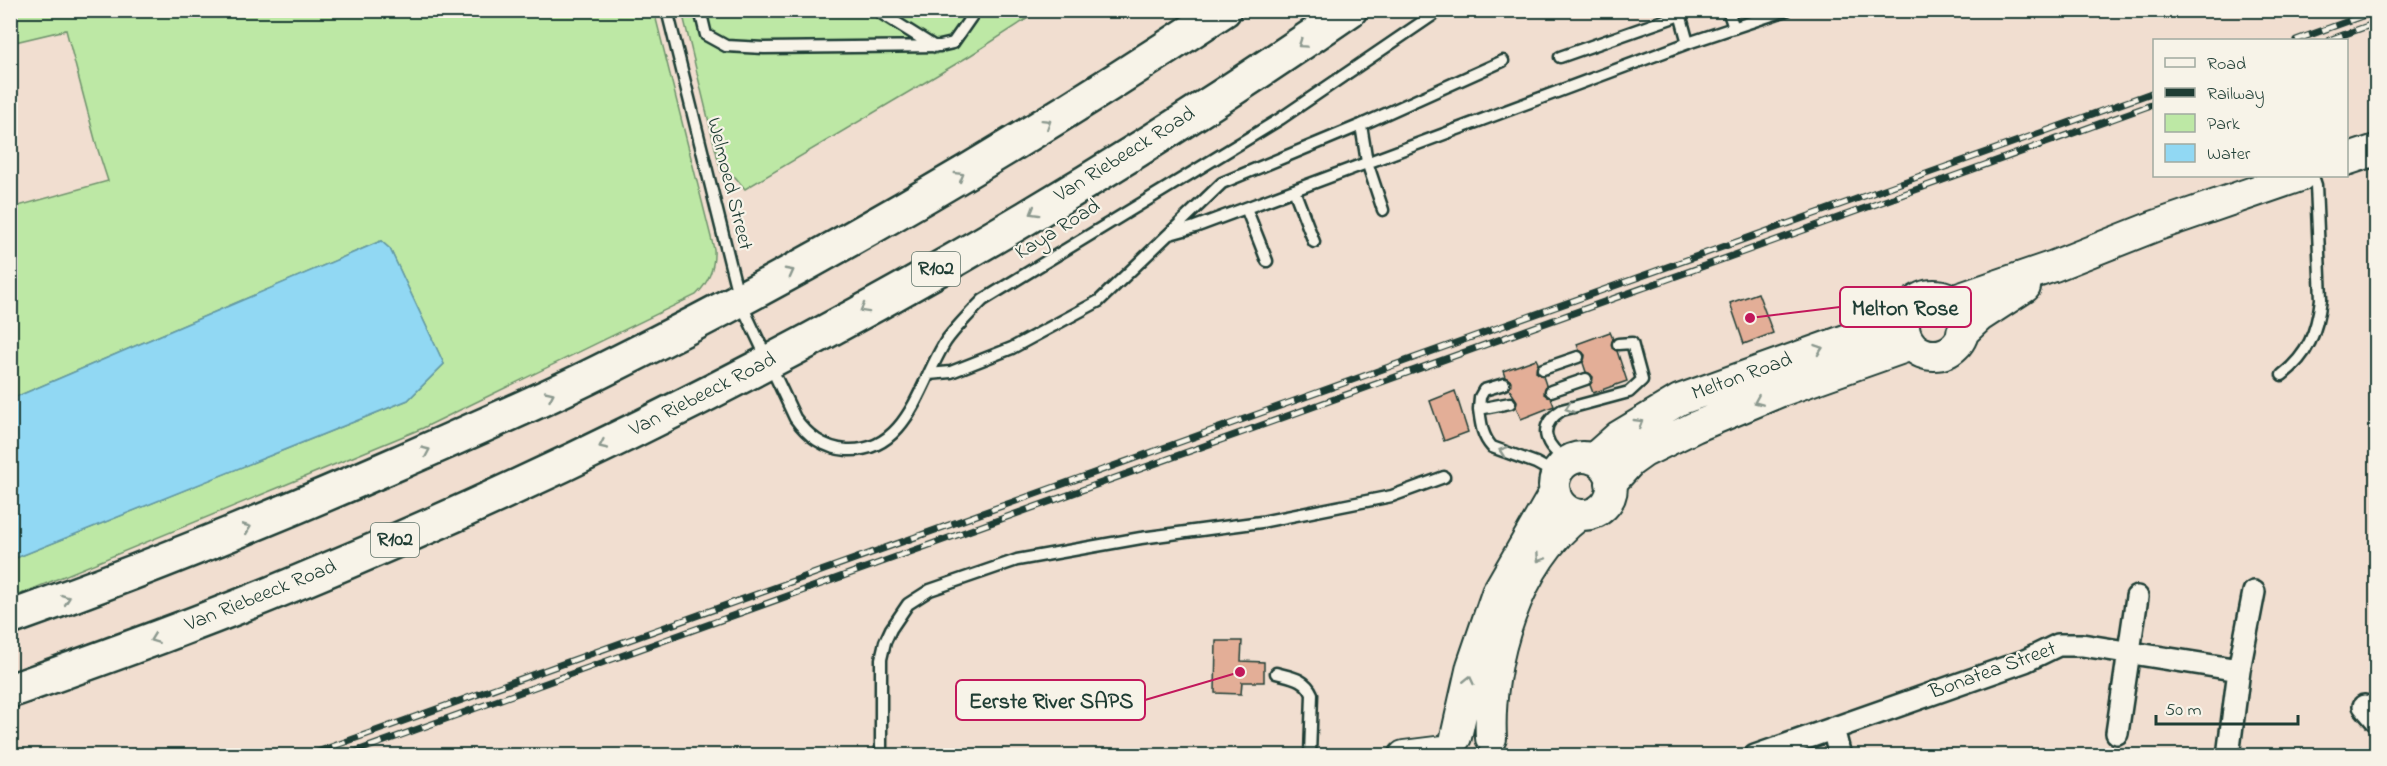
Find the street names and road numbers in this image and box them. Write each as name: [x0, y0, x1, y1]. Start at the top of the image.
street label: Van Riebeeck Road: [1048, 100, 1201, 211]
street label: Welmoed Street: [698, 114, 760, 254]
street label: Kaya Road: [1010, 192, 1108, 270]
road number: R102: [912, 252, 960, 286]
street label: Van Riebeeck Road: [624, 345, 782, 445]
street label: Melton Road: [1688, 345, 1797, 409]
road number: R102: [371, 523, 419, 557]
street label: Van Riebeeck Road: [180, 552, 341, 640]
street label: Bonatea Street: [1925, 634, 2060, 708]

